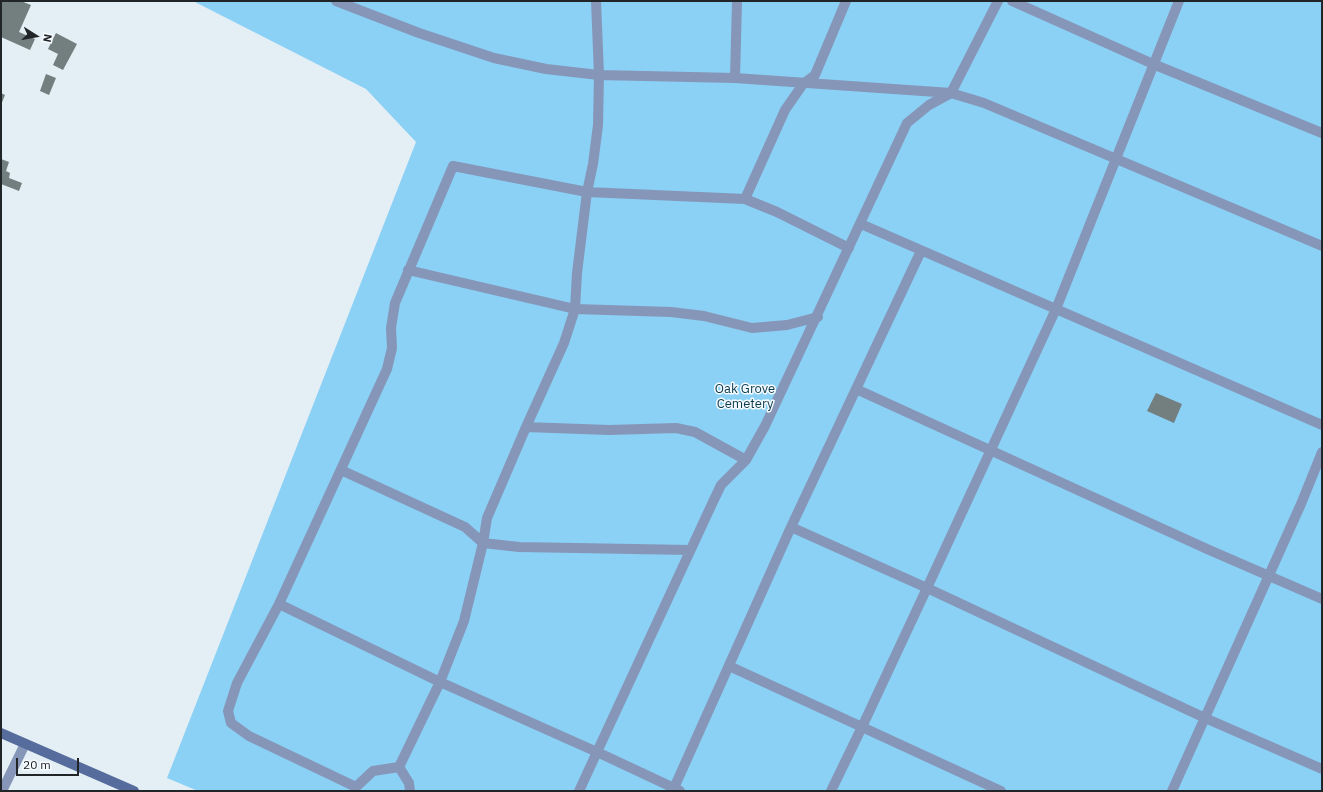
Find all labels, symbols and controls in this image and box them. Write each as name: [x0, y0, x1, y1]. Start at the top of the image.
north arrow: [16, 16, 56, 56]
text: N: [40, 33, 55, 44]
park label: Oak Grove Cemetery: [715, 381, 775, 412]
scale bar: [18, 750, 81, 776]
text: 20 m: [23, 757, 51, 772]

